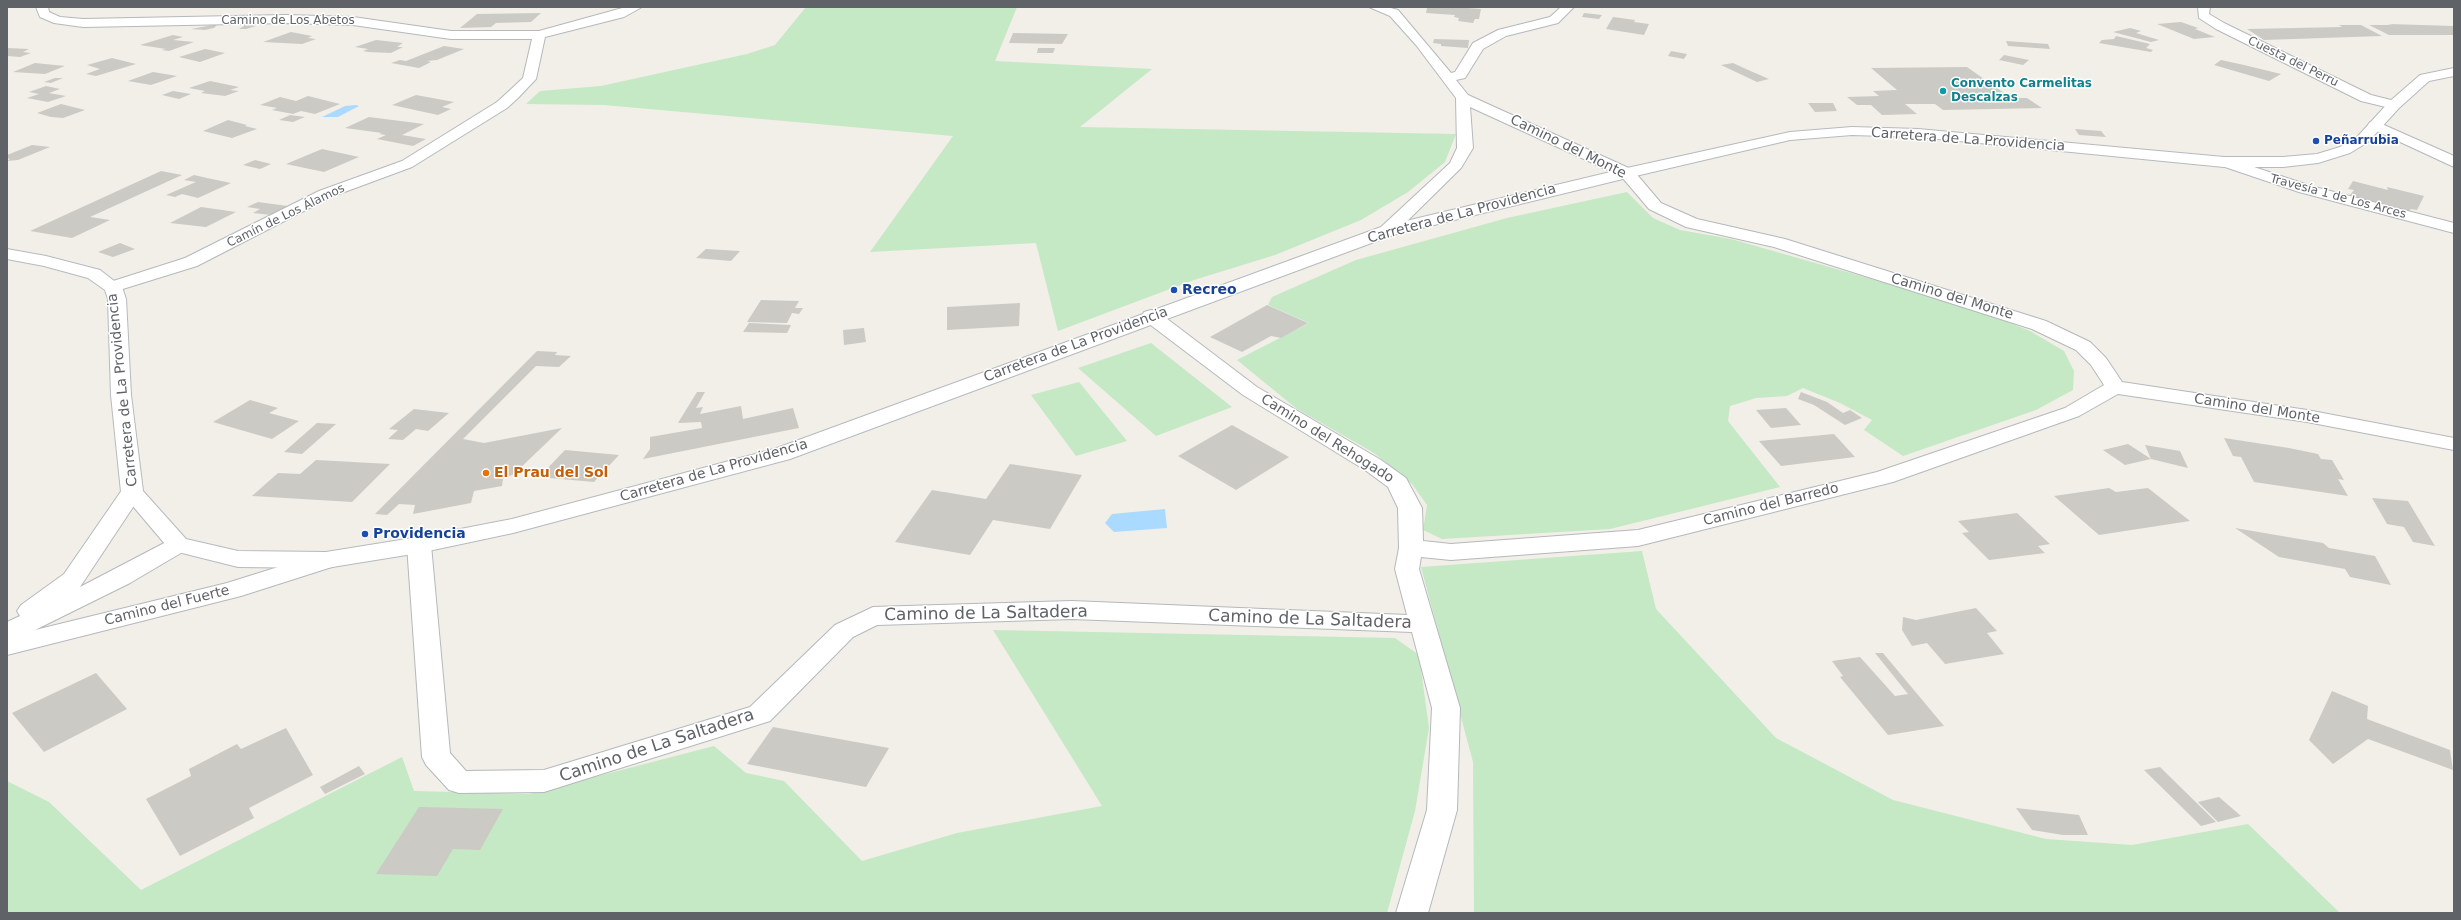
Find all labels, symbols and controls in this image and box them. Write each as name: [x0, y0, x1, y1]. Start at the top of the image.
street label: Camino de Los Abetos: [221, 14, 355, 28]
street label: Cuesta del Perru: [2245, 34, 2341, 90]
place label: Convento Carmelitas Descalzas: [1951, 77, 2092, 105]
marker: Convento Carmelitas Descalzas: [1938, 86, 1948, 96]
street label: Camino del Monte: [1507, 112, 1629, 182]
street label: Carretera de La Providencia: [1870, 125, 2066, 155]
place label: Peñarrubia: [2324, 134, 2399, 148]
marker: Peñarrubia: [2311, 136, 2321, 146]
street label: Travesía 1 de Los Arces: [2268, 172, 2408, 222]
street label: Camín de Los Álamos: [225, 181, 347, 251]
street label: Carretera de La Providencia: [1366, 181, 1558, 247]
street label: Camino del Monte: [1889, 270, 2015, 324]
place label: Recreo: [1182, 282, 1237, 298]
marker: Recreo: [1169, 285, 1179, 295]
street label: Carretera de La Providencia: [104, 292, 142, 488]
street label: Carretera de La Providencia: [982, 304, 1170, 386]
street label: Camino del Rehogado: [1257, 391, 1397, 487]
street label: Camino del Monte: [2193, 391, 2321, 427]
street label: Carretera de La Providencia: [618, 436, 810, 506]
place label: El Prau del Sol: [494, 465, 608, 481]
marker: El Prau del Sol: [481, 468, 491, 478]
street label: Camino del Barredo: [1702, 480, 1840, 530]
place label: Providencia: [373, 526, 466, 542]
marker: Providencia: [360, 529, 370, 539]
street label: Camino del Fuerte: [103, 582, 231, 630]
street label: Camino de La Saltadera: [884, 602, 1088, 626]
street label: Camino de La Saltadera: [1208, 606, 1412, 634]
street label: Camino de La Saltadera: [557, 705, 757, 787]

